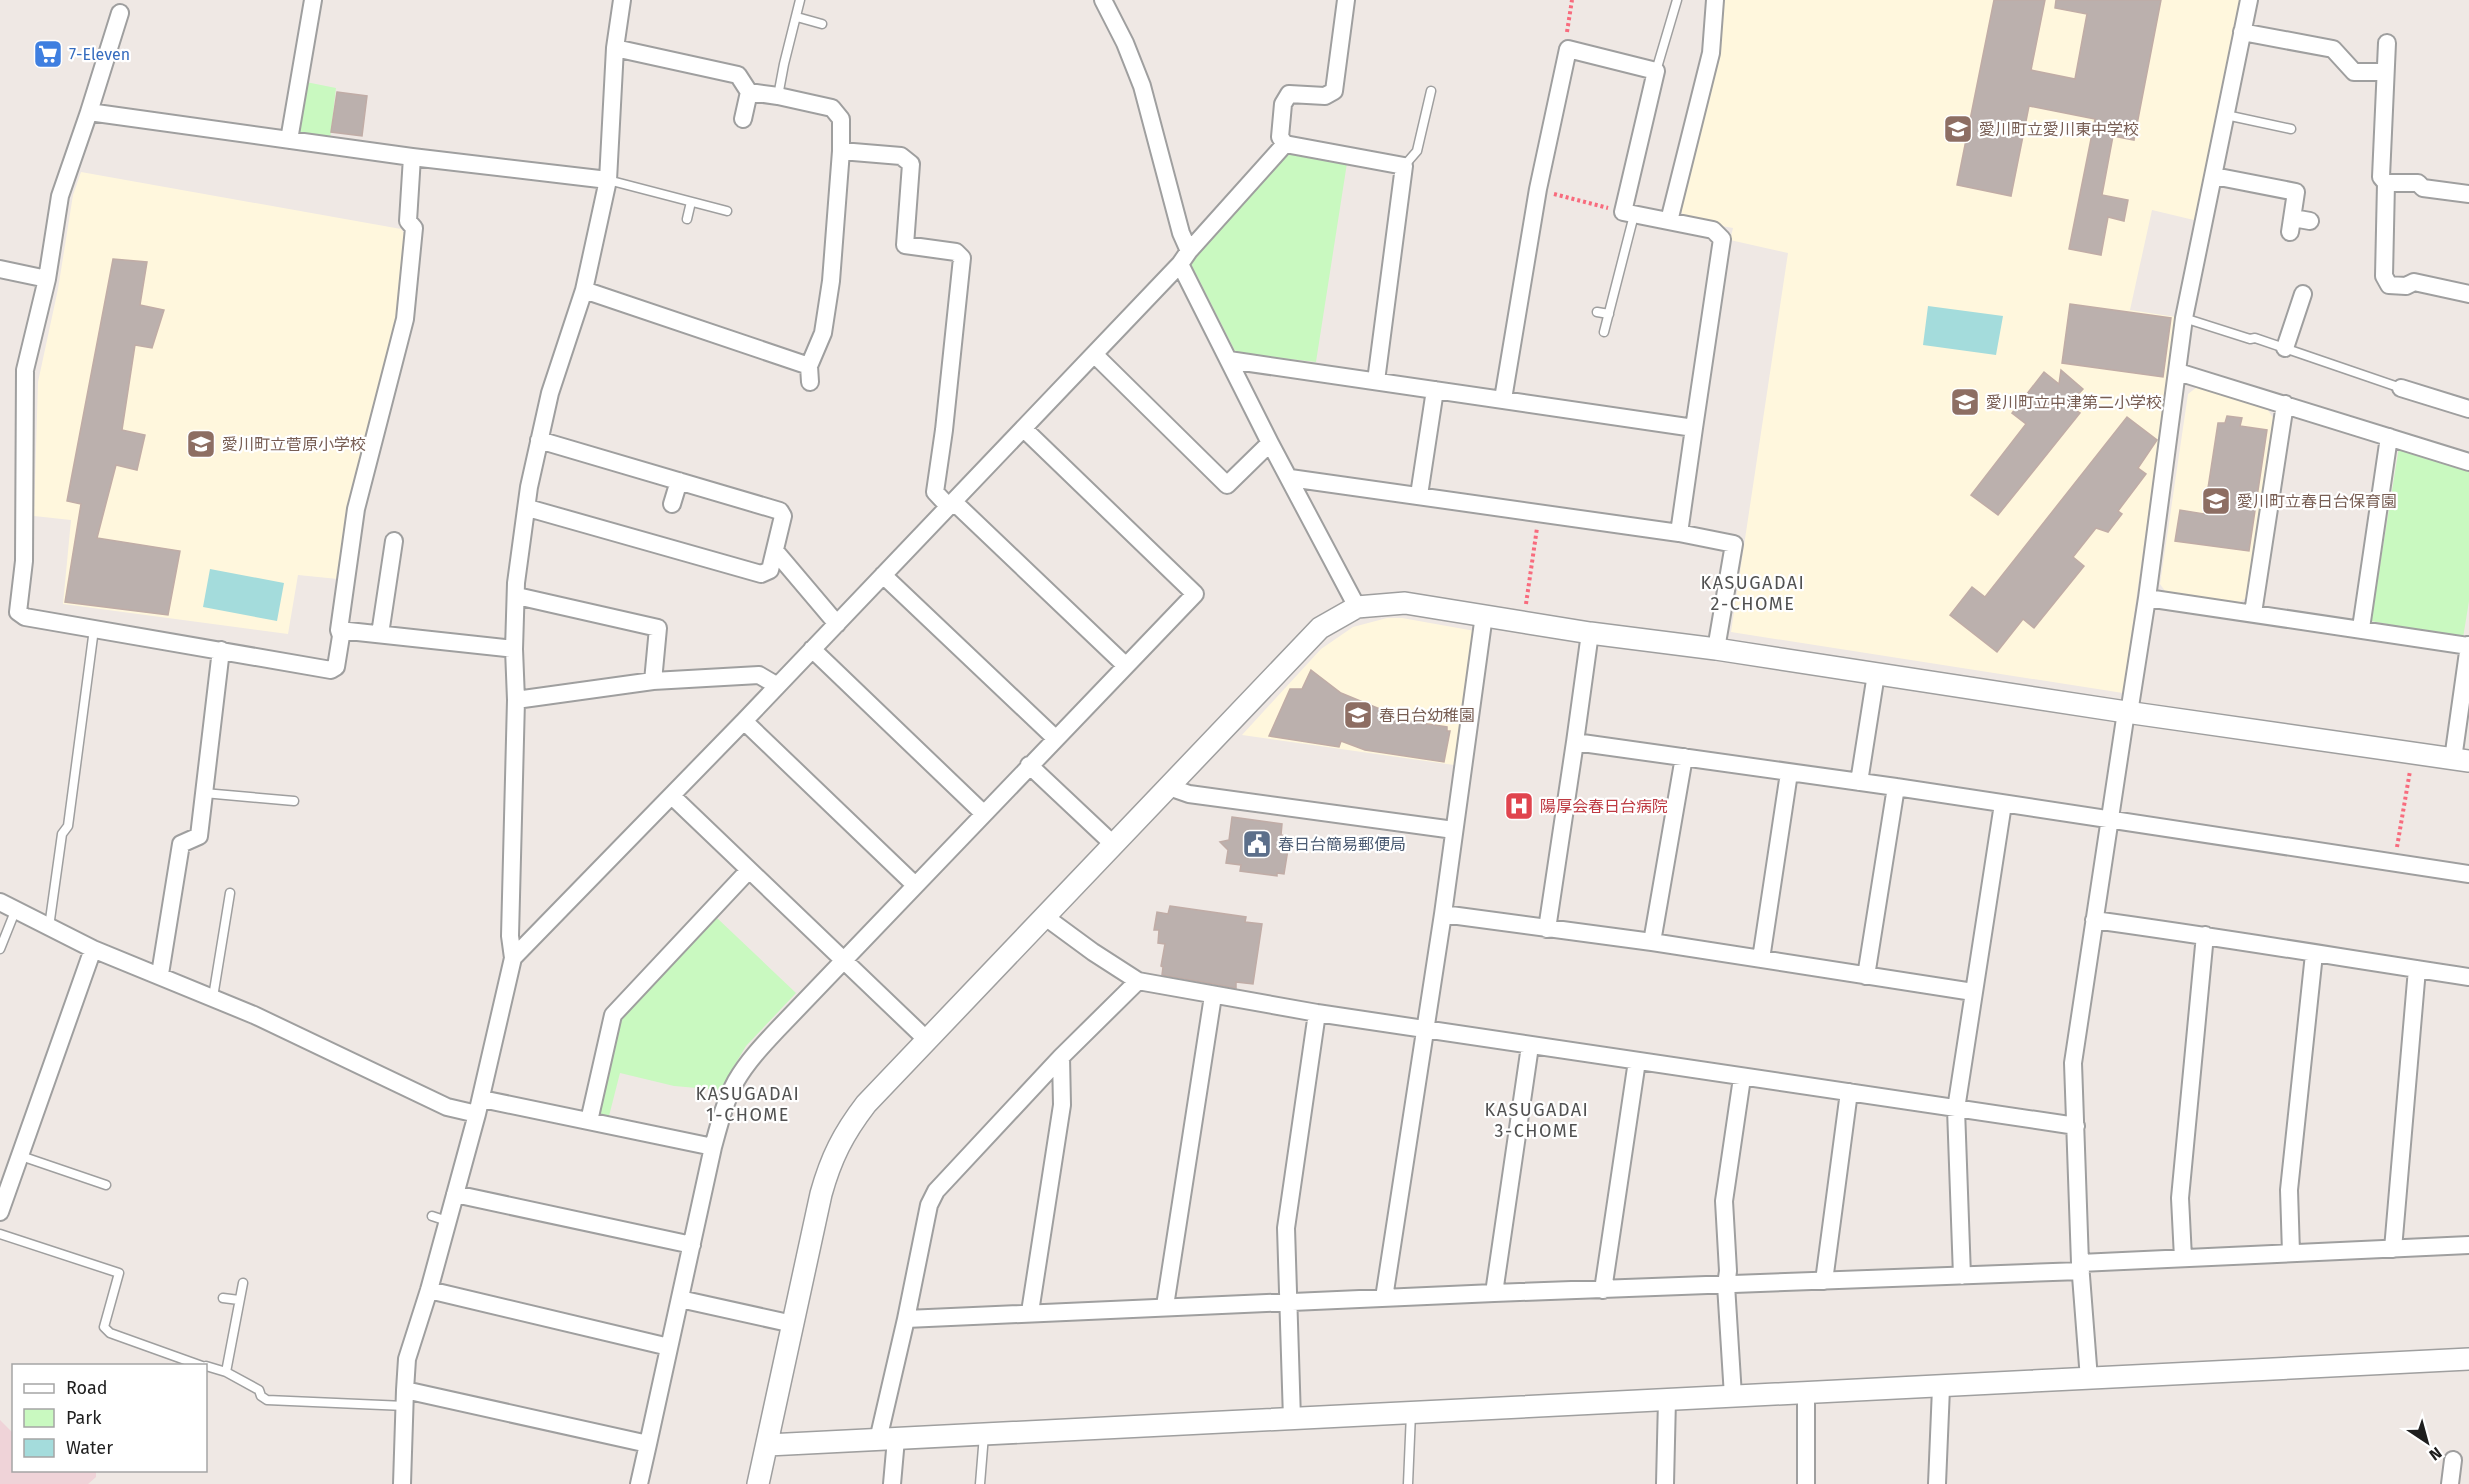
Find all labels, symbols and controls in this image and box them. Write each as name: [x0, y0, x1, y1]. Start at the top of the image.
supermarket icon: 7-Eleven: [32, 38, 64, 70]
place label: 7-Eleven: [69, 45, 130, 64]
school or university icon: 愛川町立愛川東中学校: [1942, 113, 1974, 145]
place label: 愛川町立愛川東中学校: [1979, 120, 2139, 139]
school or university icon: 愛川町立中津第二小学校: [1949, 386, 1981, 418]
place label: 愛川町立中津第二小学校: [1986, 393, 2162, 412]
school or university icon: 愛川町立菅原小学校: [185, 428, 217, 460]
place label: 愛川町立菅原小学校: [222, 435, 366, 454]
school or university icon: 愛川町立春日台保育園: [2200, 485, 2232, 517]
place label: 愛川町立春日台保育園: [2237, 492, 2397, 511]
district label: KASUGADAI 2-CHOME: [1701, 572, 1805, 615]
school or university icon: 春日台幼稚園: [1342, 699, 1374, 731]
place label: 春日台幼稚園: [1379, 706, 1475, 725]
hospital icon: 陽厚会春日台病院: [1503, 790, 1535, 822]
place label: 陽厚会春日台病院: [1540, 797, 1668, 816]
public building icon: 春日台簡易郵便局: [1241, 828, 1273, 860]
place label: 春日台簡易郵便局: [1278, 835, 1406, 854]
district label: KASUGADAI 1-CHOME: [696, 1083, 800, 1126]
district label: KASUGADAI 3-CHOME: [1485, 1099, 1589, 1142]
legend: [12, 1364, 207, 1472]
text: Road: [66, 1377, 108, 1399]
text: Park: [66, 1407, 102, 1429]
north arrow: [2397, 1412, 2457, 1472]
text: Water: [66, 1437, 113, 1459]
text: N: [2426, 1443, 2445, 1465]

